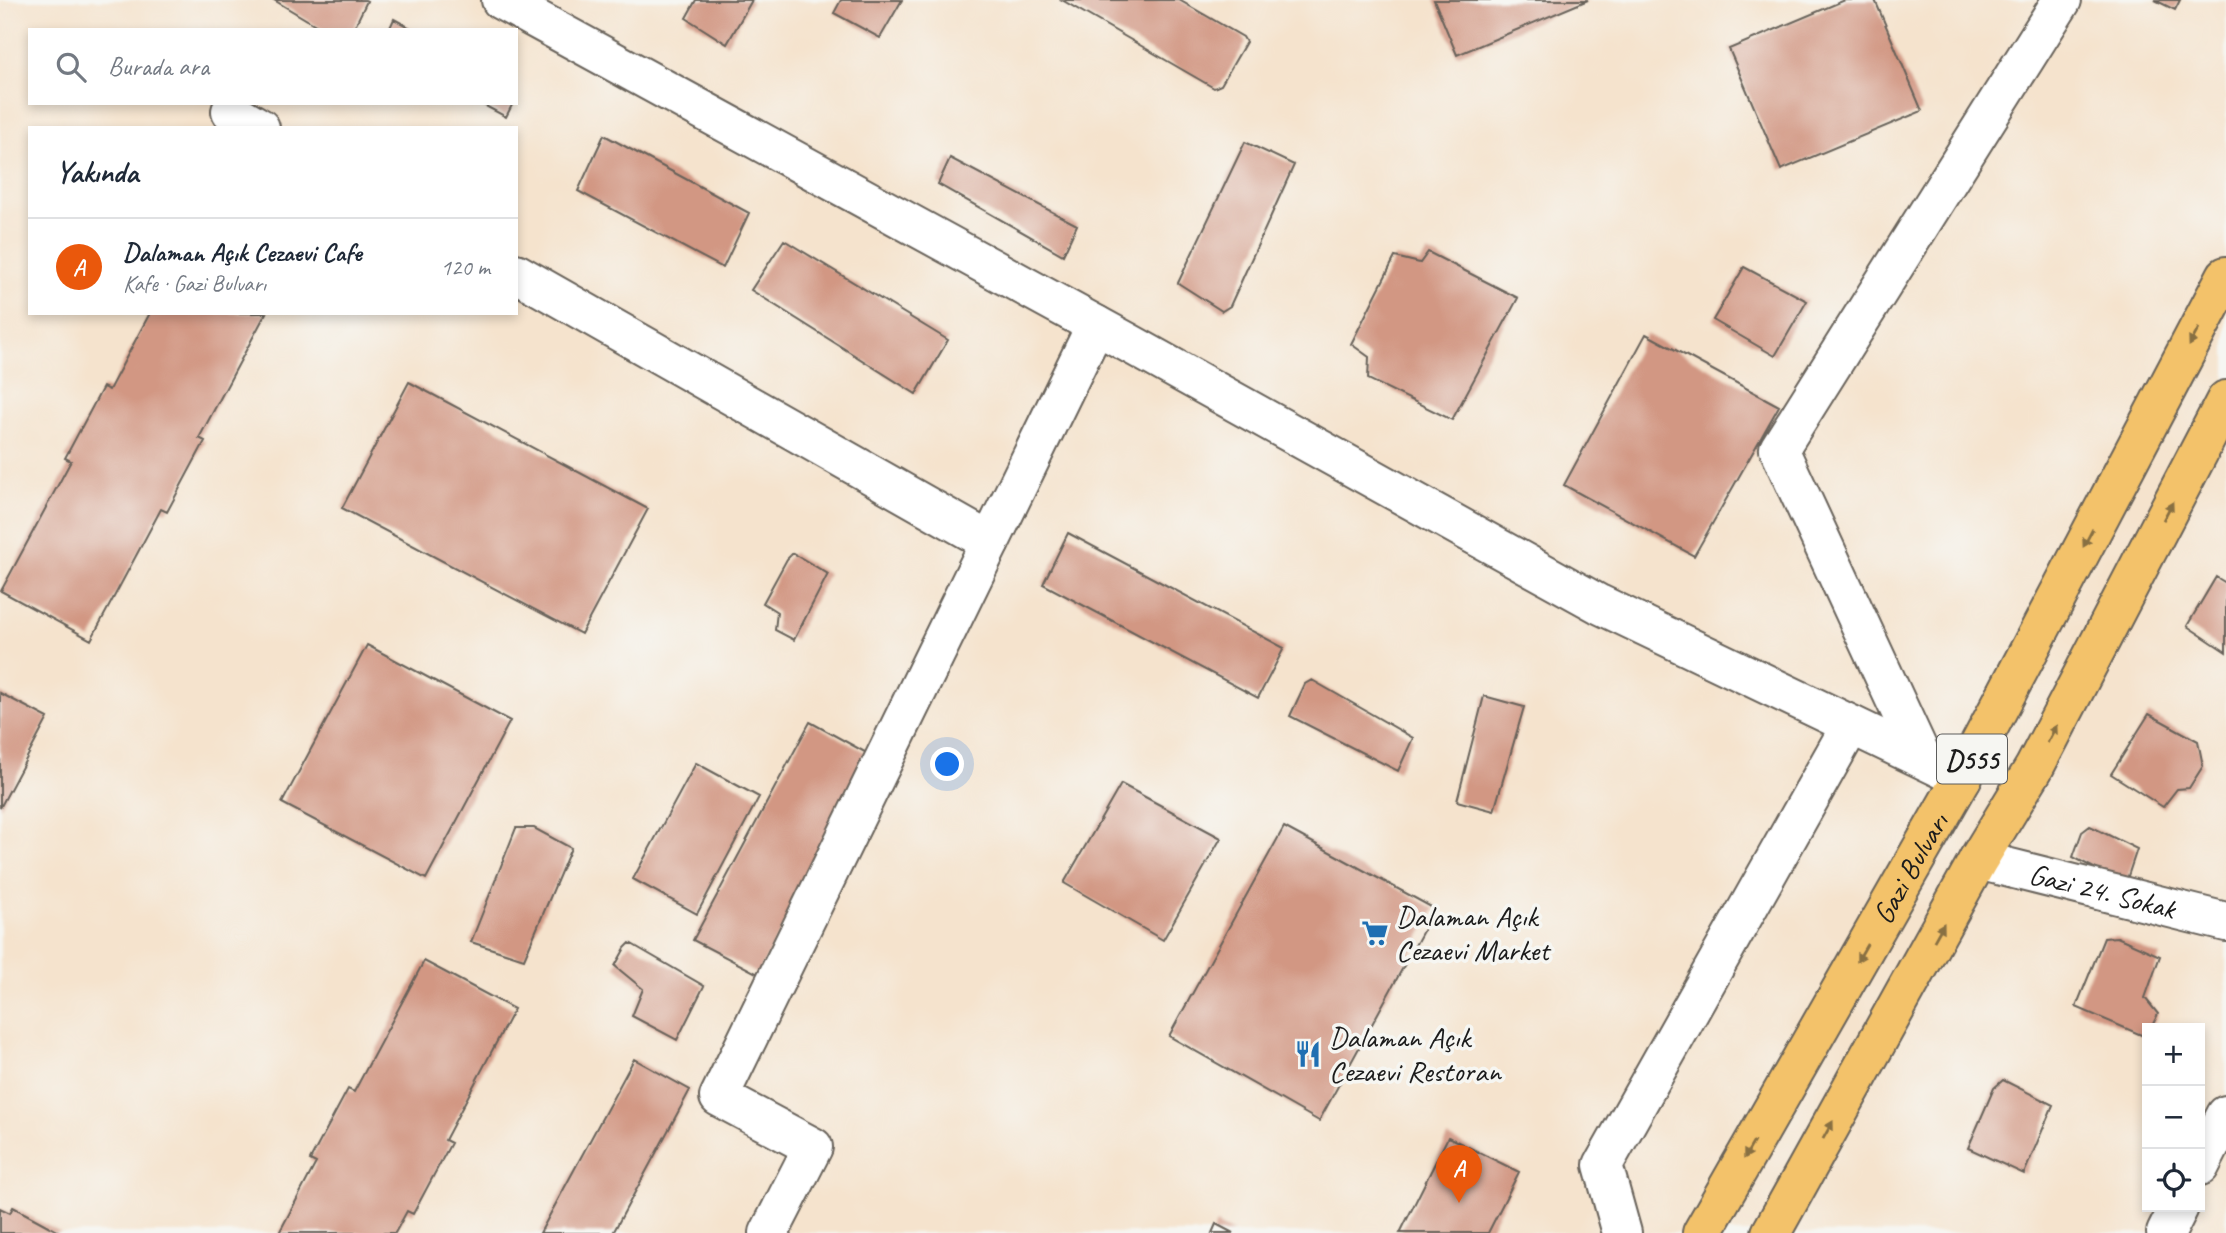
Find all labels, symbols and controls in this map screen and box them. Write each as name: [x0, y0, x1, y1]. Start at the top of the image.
search box: [28, 28, 518, 105]
icon: search: [52, 48, 90, 86]
text: Burada ara: [108, 50, 209, 83]
text: Yakında: [56, 153, 138, 191]
text: Dalaman Açık Cezaevi Cafe: [123, 236, 362, 269]
text: A: [73, 253, 85, 282]
text: 120 m: [441, 253, 490, 282]
text: Kafe · Gazi Bulvarı: [123, 269, 266, 298]
one-way arrow: [2189, 327, 2200, 347]
one-way arrow: [2163, 501, 2174, 521]
one-way arrow: [2083, 528, 2094, 548]
one-way arrow: [2046, 724, 2057, 744]
road number: D555: [1937, 734, 2007, 784]
your location: [930, 747, 964, 781]
street label: Gazi Bulvarı: [1864, 805, 1958, 930]
street label: Gazi 24. Sokak: [2025, 855, 2181, 928]
place label: Dalaman Açık Cezaevi Market: [1396, 897, 1552, 969]
supermarket icon: Dalaman Açık Cezaevi Market: [1360, 918, 1390, 948]
one-way arrow: [1932, 921, 1944, 941]
one-way arrow: [1856, 943, 1868, 963]
place label: Dalaman Açık Cezaevi Restoran: [1329, 1018, 1502, 1090]
map controls: [2142, 1023, 2205, 1212]
button: +: [2142, 1023, 2205, 1086]
restaurant icon: Dalaman Açık Cezaevi Restoran: [1293, 1039, 1323, 1069]
button: −: [2142, 1086, 2205, 1149]
one-way arrow: [1822, 1121, 1834, 1140]
one-way arrow: [1743, 1141, 1755, 1160]
pin: A: [1436, 1145, 1482, 1203]
button: locate: [2142, 1149, 2205, 1212]

